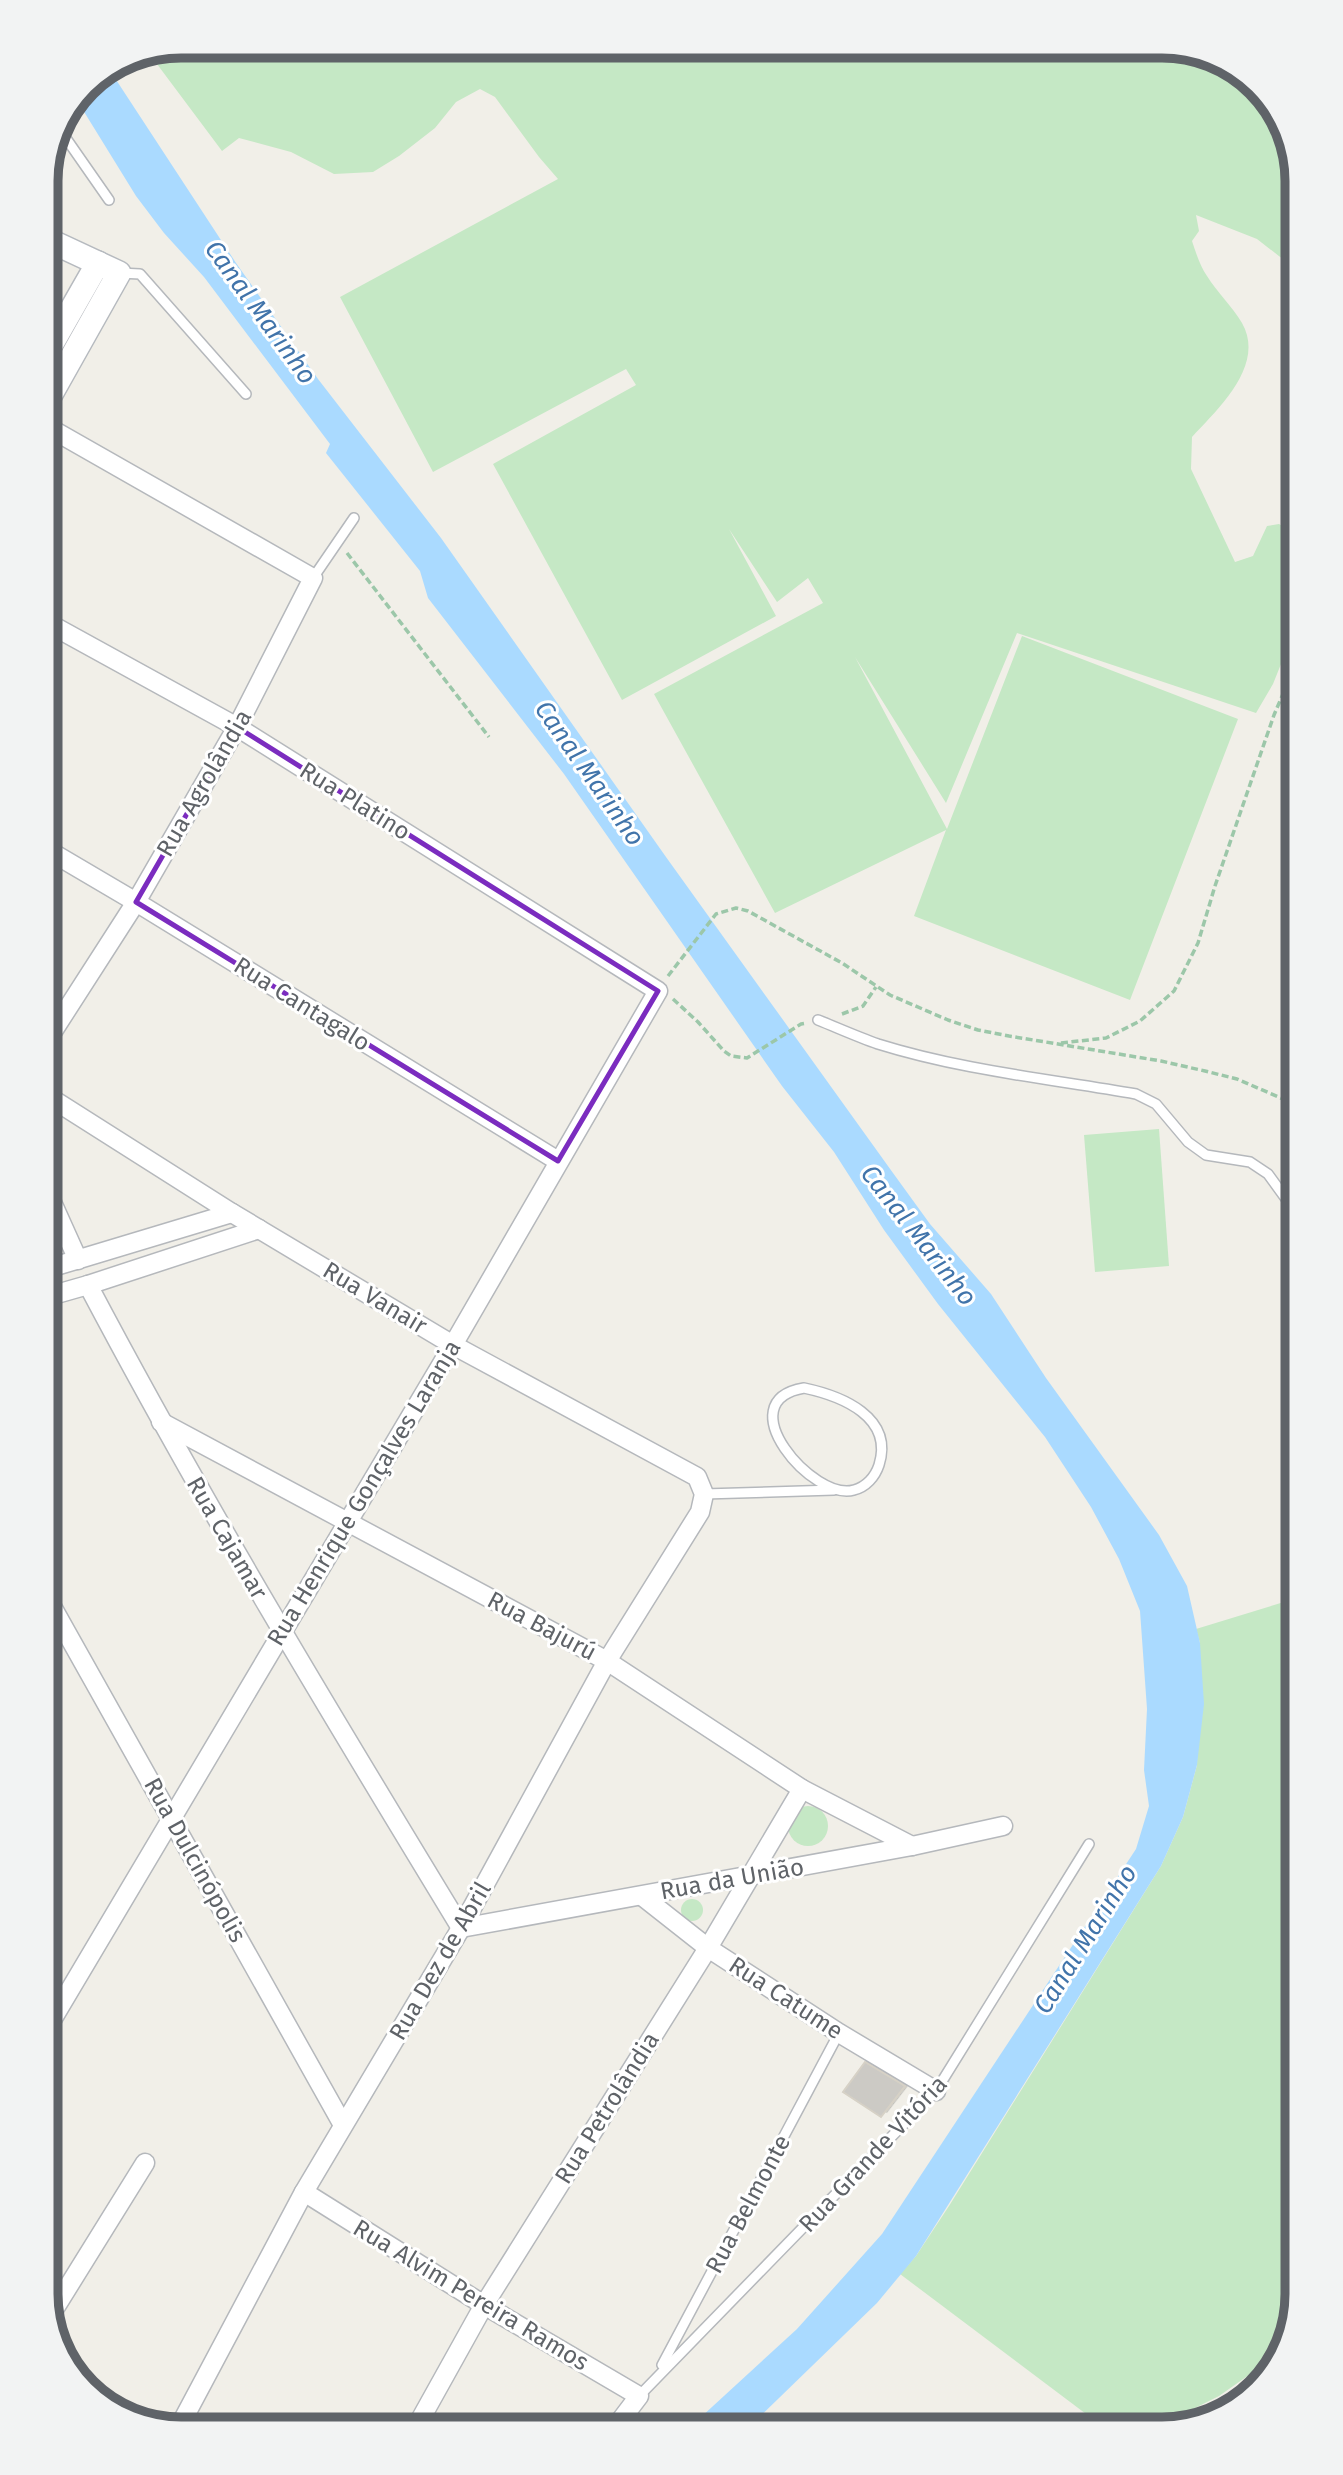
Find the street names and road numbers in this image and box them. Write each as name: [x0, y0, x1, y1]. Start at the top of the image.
street label: Rua Agrolândia: [151, 705, 257, 861]
street label: Rua Platino: [295, 756, 415, 846]
street label: Rua Cantagalo: [229, 951, 375, 1057]
street label: Rua Vanair: [318, 1256, 433, 1340]
street label: Rua Henrique Gonçalves Laranja: [261, 1335, 467, 1651]
street label: Rua Cajamar: [181, 1472, 274, 1605]
street label: Rua Bajurú: [483, 1586, 601, 1666]
street label: Rua Dulcinópolis: [138, 1773, 252, 1947]
street label: Rua da União: [658, 1853, 806, 1905]
street label: Rua Dez de Abril: [383, 1877, 497, 2045]
street label: Rua Catume: [724, 1951, 848, 2045]
street label: Rua Petrolândia: [549, 2027, 665, 2189]
street label: Rua Grande Vitória: [793, 2070, 953, 2238]
street label: Rua Belmonte: [700, 2130, 796, 2278]
street label: Rua Alvim Pereira Ramos: [348, 2214, 594, 2376]

